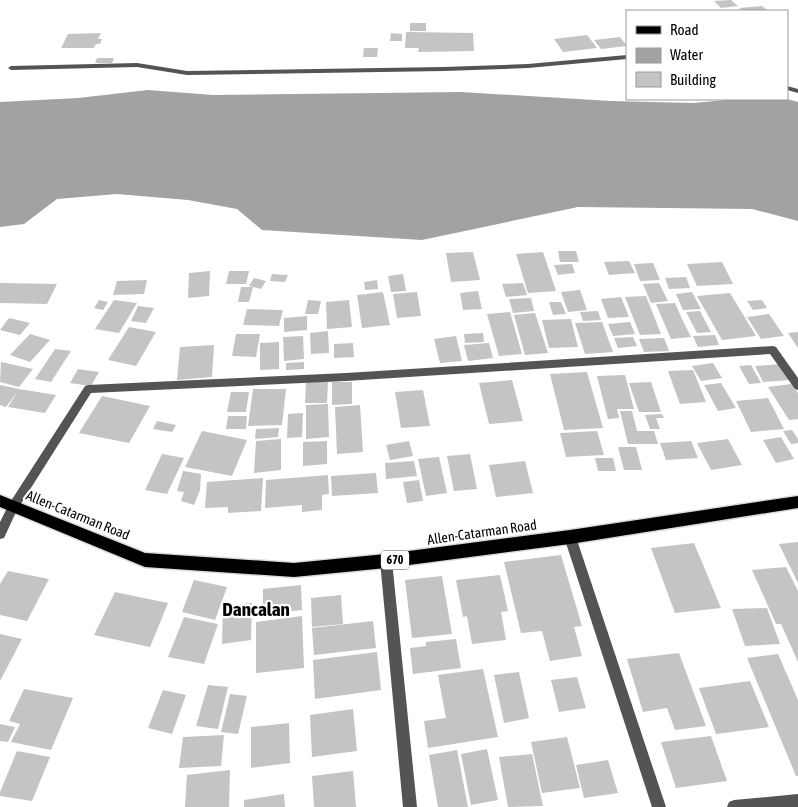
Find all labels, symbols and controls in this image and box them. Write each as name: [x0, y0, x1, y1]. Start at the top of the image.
legend: [626, 10, 788, 100]
text: Road: [670, 21, 699, 38]
text: Water: [670, 46, 703, 63]
text: Building: [670, 71, 716, 88]
street label: Allen-Catarman Road: [24, 487, 132, 543]
street label: Allen-Catarman Road: [426, 516, 538, 548]
road number: 670: [381, 550, 409, 570]
district label: Dancalan: [222, 598, 290, 620]

